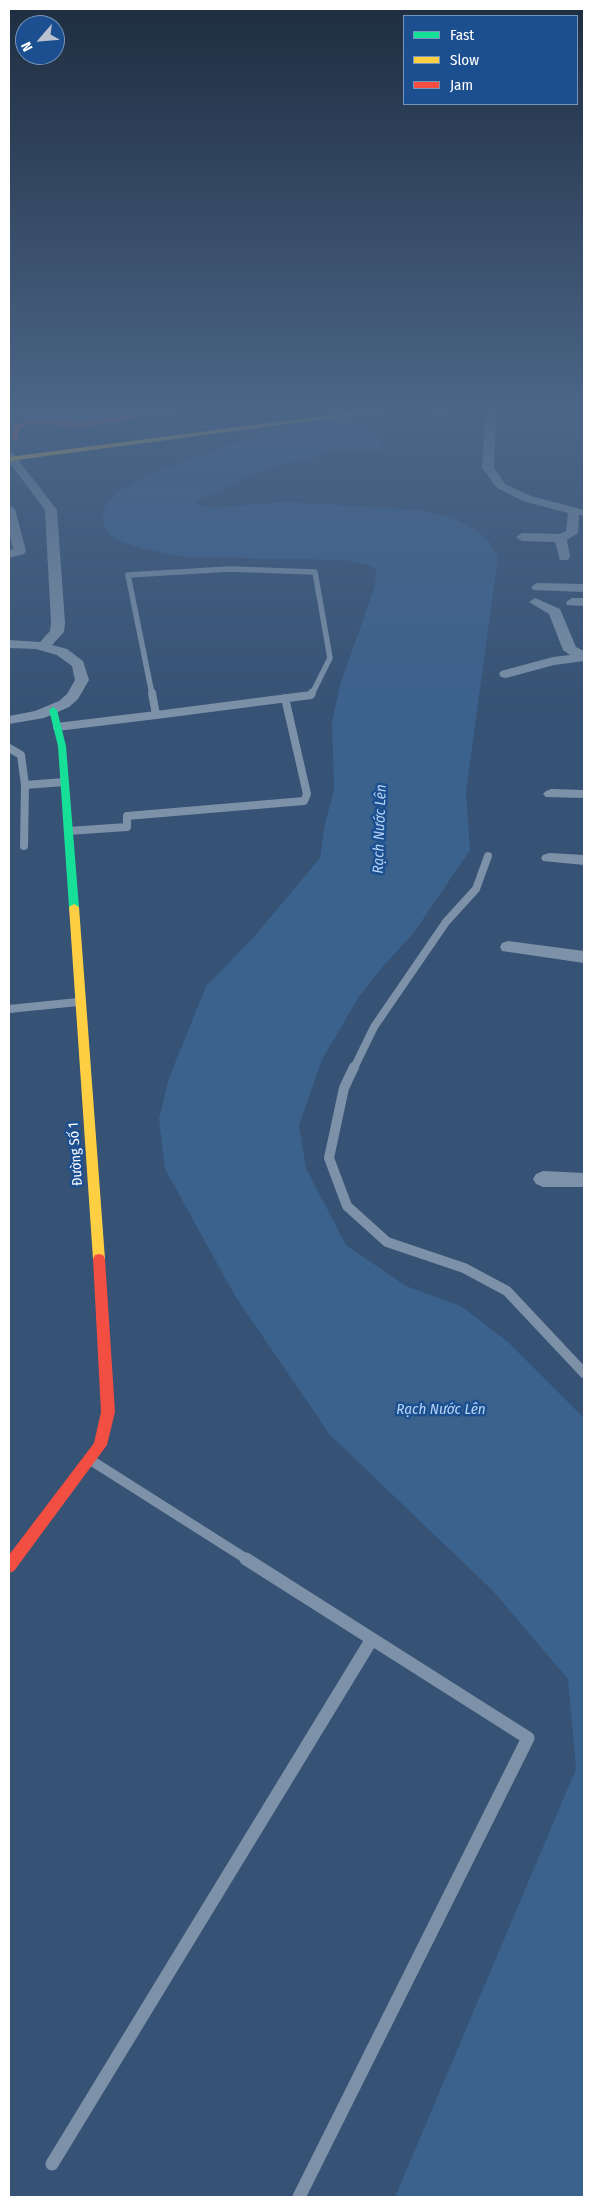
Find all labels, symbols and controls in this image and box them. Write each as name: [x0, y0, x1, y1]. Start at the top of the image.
north arrow: [15, 15, 65, 65]
legend: [403, 15, 578, 105]
text: Fast: [450, 26, 474, 44]
text: N: [18, 39, 37, 54]
text: Slow: [450, 51, 479, 69]
text: Jam: [450, 76, 473, 94]
water label: Rạch Nước Lên: [369, 784, 391, 874]
street label: Đường Số 1: [65, 1122, 87, 1186]
water label: Rạch Nước Lên: [396, 1401, 486, 1419]

